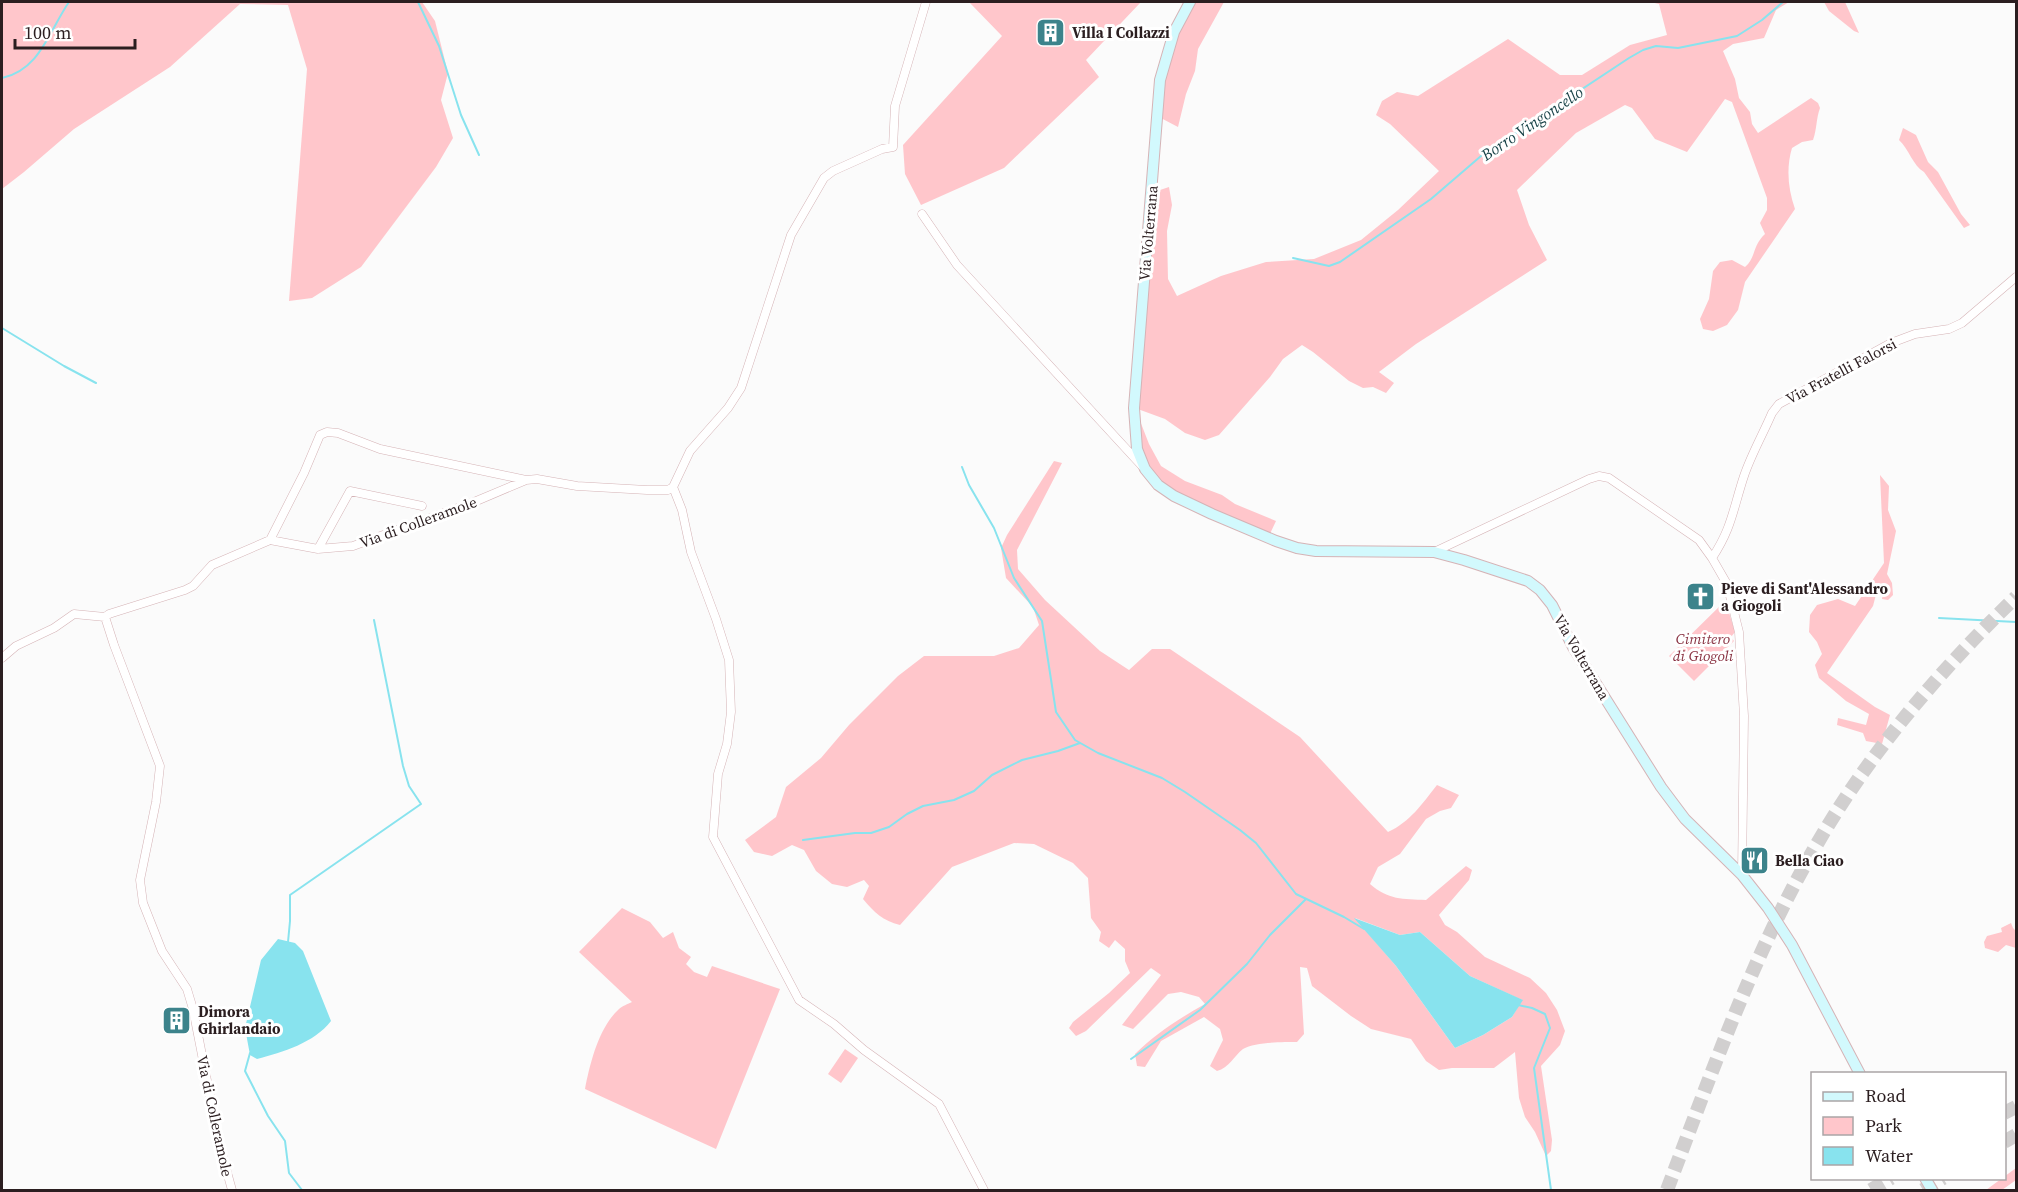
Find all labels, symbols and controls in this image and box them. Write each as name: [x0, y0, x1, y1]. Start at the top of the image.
scale bar: [15, 12, 135, 50]
building icon: Villa I Collazzi: [1035, 16, 1067, 48]
text: 100 m: [24, 20, 71, 45]
place label: Villa I Collazzi: [1072, 22, 1170, 43]
water label: Borro Vingoncello: [1476, 81, 1588, 166]
street label: Via Volterrana: [1133, 184, 1163, 282]
street label: Via Fratelli Falorsi: [1782, 333, 1900, 409]
street label: Via di Colleramole: [356, 491, 480, 553]
place label: Pieve di Sant'Alessandro a Giogoli: [1721, 578, 1889, 616]
church icon: Pieve di Sant'Alessandro a Giogoli: [1684, 581, 1716, 613]
street label: Via Volterrana: [1549, 610, 1615, 704]
park label: Cimitero di Giogoli: [1673, 628, 1734, 666]
restaurant icon: Bella Ciao: [1738, 844, 1770, 876]
place label: Bella Ciao: [1775, 850, 1844, 871]
place label: Dimora Ghirlandaio: [198, 1001, 281, 1039]
building icon: Dimora Ghirlandaio: [161, 1004, 193, 1036]
street label: Via di Colleramole: [192, 1053, 238, 1179]
legend: [1811, 1072, 2006, 1180]
text: Road: [1865, 1083, 1906, 1108]
text: Park: [1865, 1113, 1902, 1138]
text: Water: [1865, 1143, 1913, 1168]

